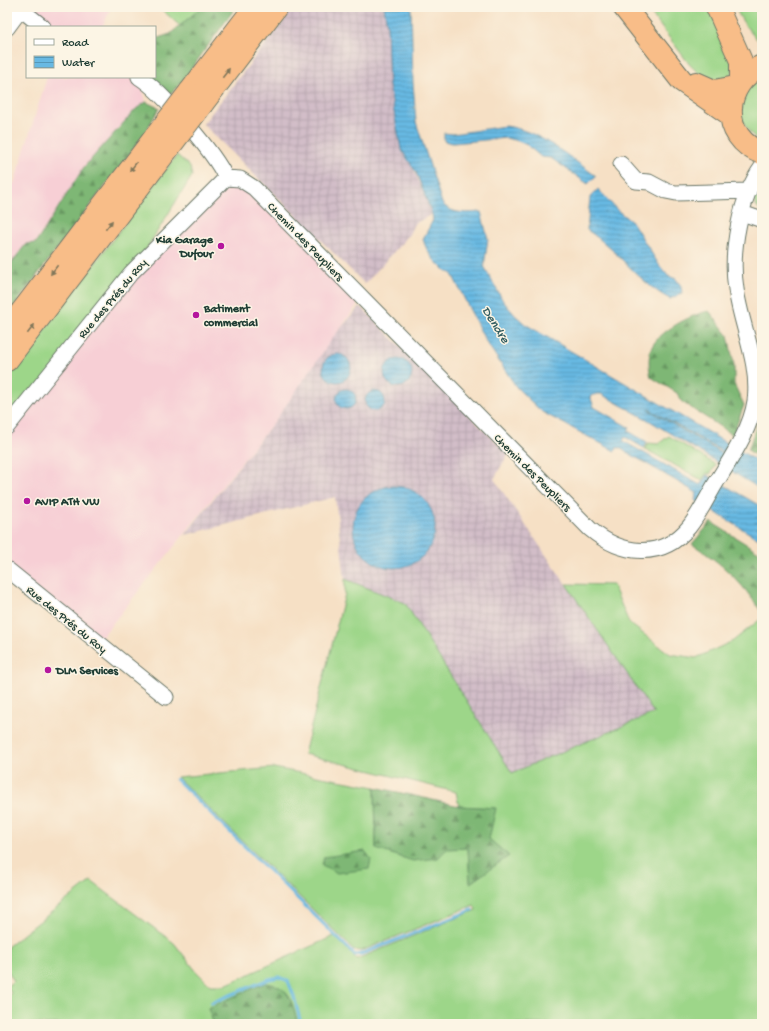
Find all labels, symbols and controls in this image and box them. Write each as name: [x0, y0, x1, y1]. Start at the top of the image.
legend: [26, 26, 156, 78]
text: Road: [62, 37, 89, 51]
text: Water: [62, 57, 96, 71]
one-way arrow: [222, 67, 230, 78]
one-way arrow: [128, 161, 137, 172]
street label: Chemin des Peupliers: [263, 200, 346, 285]
one-way arrow: [105, 220, 114, 231]
place label: Kia Garage Dufour: [155, 234, 215, 262]
marker: Kia Garage Dufour: [216, 241, 226, 251]
street label: Rue des Prés du Roy: [76, 257, 151, 342]
one-way arrow: [49, 264, 58, 275]
place label: Batiment commercial: [203, 303, 258, 331]
water label: Dendre: [478, 304, 513, 347]
marker: Batiment commercial: [191, 310, 201, 320]
one-way arrow: [26, 323, 35, 334]
street label: Chemin des Peupliers: [490, 432, 574, 515]
marker: AVIP ATH VW: [22, 496, 32, 506]
place label: AVIP ATH VW: [34, 496, 100, 510]
street label: Rue des Prés du Roy: [23, 584, 109, 657]
marker: DLM Services: [43, 665, 53, 675]
place label: DLM Services: [55, 665, 119, 679]

